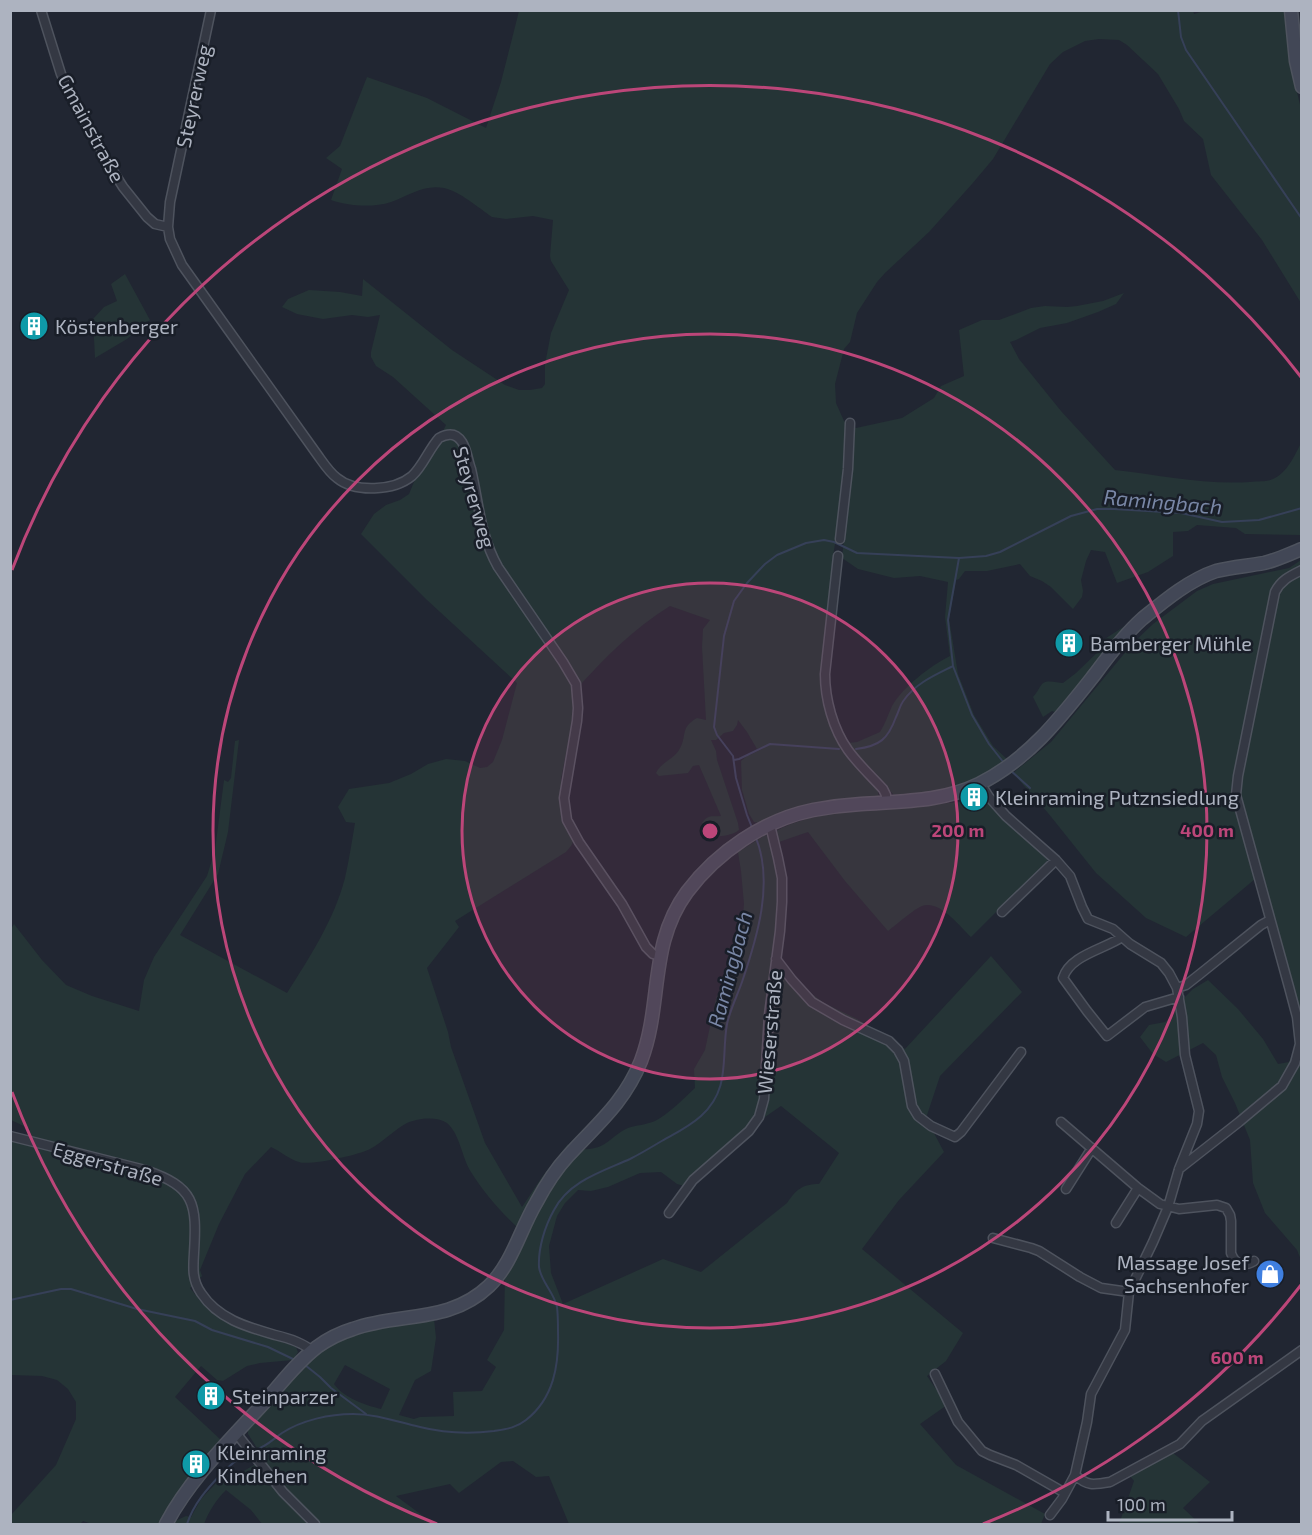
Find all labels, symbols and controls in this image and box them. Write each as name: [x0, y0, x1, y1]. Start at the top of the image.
street label: Steyrerweg: [170, 42, 216, 150]
street label: Gmainstraße: [54, 70, 130, 186]
building icon: Köstenberger: [18, 310, 50, 342]
place label: Köstenberger: [55, 314, 178, 338]
street label: Steyrerweg: [449, 443, 501, 551]
water label: Ramingbach: [1103, 483, 1223, 519]
building icon: Bamberger Mühle: [1053, 627, 1085, 659]
place label: Bamberger Mühle: [1090, 631, 1252, 655]
building icon: Kleinraming Putznsiedlung: [958, 781, 990, 813]
place label: Kleinraming Putznsiedlung: [995, 785, 1239, 809]
text: 200 m: [932, 819, 984, 841]
text: 400 m: [1180, 819, 1234, 841]
centre of rings: [700, 821, 720, 841]
water label: Ramingbach: [702, 908, 756, 1030]
street label: Wieserstraße: [752, 969, 786, 1095]
street label: Eggerstraße: [50, 1136, 166, 1190]
place label: Massage Josef Sachsenhofer: [1117, 1250, 1249, 1297]
shop icon: Massage Josef Sachsenhofer: [1254, 1258, 1286, 1290]
text: 600 m: [1210, 1346, 1264, 1368]
building icon: Steinparzer: [195, 1380, 227, 1412]
place label: Steinparzer: [232, 1384, 338, 1408]
place label: Kleinraming Kindlehen: [217, 1440, 326, 1487]
building icon: Kleinraming Kindlehen: [180, 1448, 212, 1480]
scale bar: [1108, 1484, 1232, 1522]
text: 100 m: [1117, 1493, 1166, 1515]

